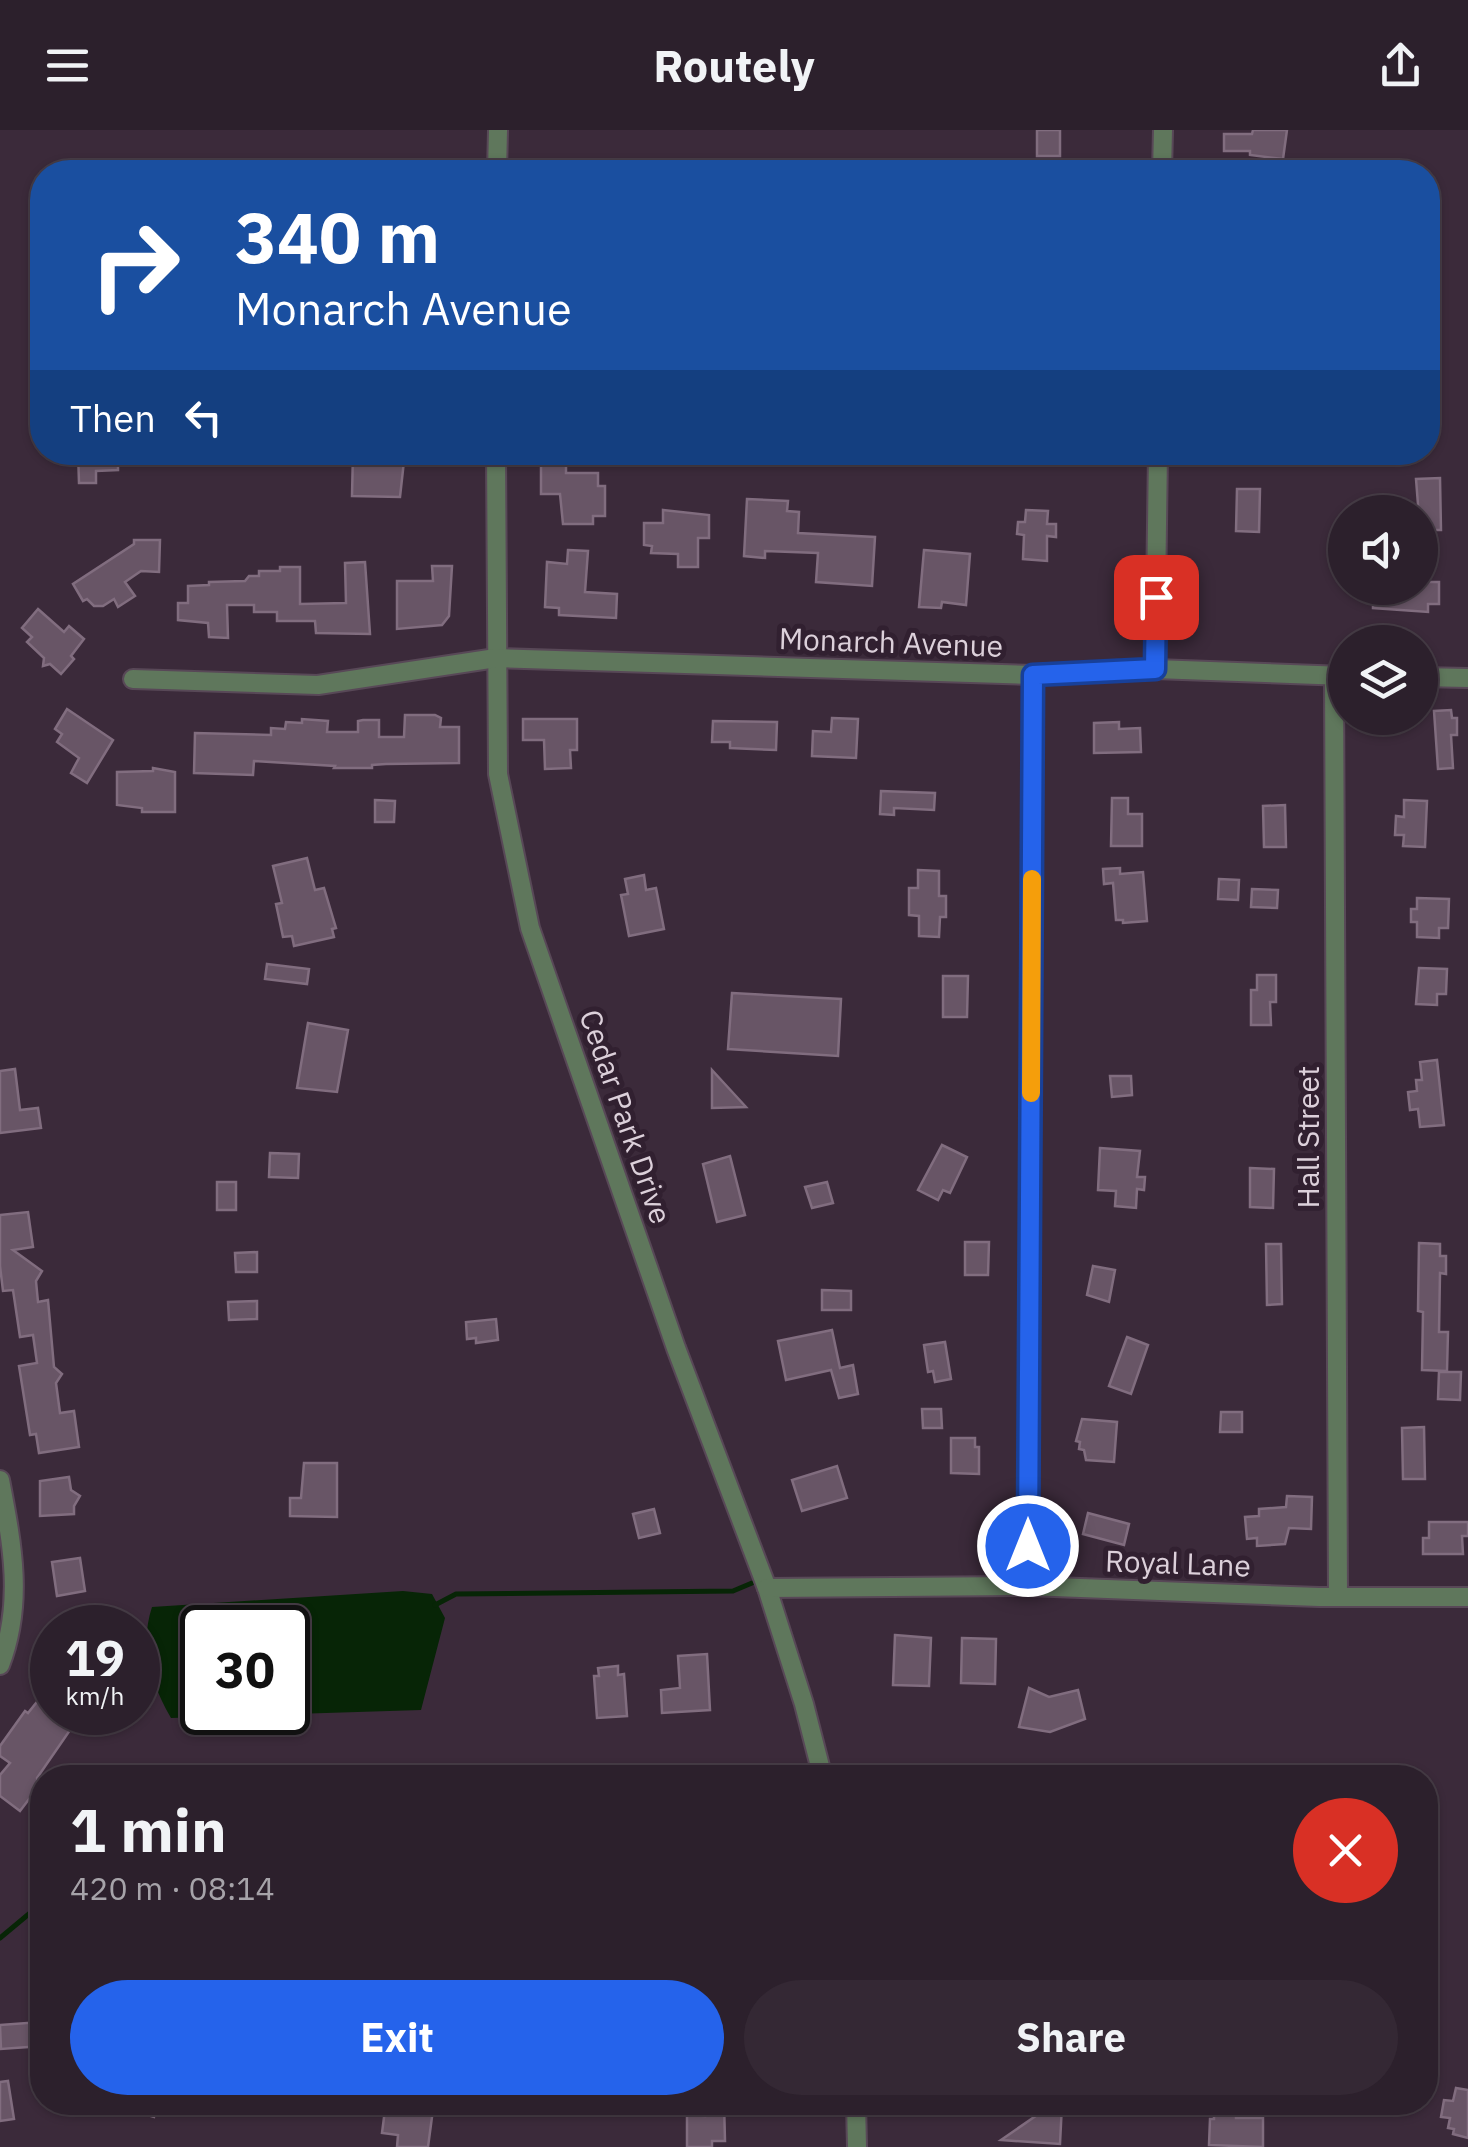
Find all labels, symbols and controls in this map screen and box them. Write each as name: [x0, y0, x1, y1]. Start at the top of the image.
text: Routely: [653, 36, 815, 94]
icon: menu: [40, 38, 95, 93]
icon: share: [1373, 38, 1428, 93]
text: 340 m: [235, 191, 440, 282]
icon: right: [70, 200, 200, 330]
text: Monarch Avenue: [235, 279, 572, 337]
icon: left: [176, 390, 231, 445]
text: Then: [70, 393, 156, 442]
map controls: [1328, 495, 1438, 735]
button: sound: [1328, 495, 1438, 605]
pin: [1114, 555, 1199, 640]
icon: arrive: [1129, 570, 1184, 625]
street label: Monarch Avenue: [778, 618, 1004, 665]
button: layers: [1328, 625, 1438, 735]
street label: Cedar Park Drive: [572, 1004, 681, 1229]
street label: Hall Street: [1288, 1066, 1327, 1208]
position arrow: [976, 1494, 1080, 1598]
street label: Royal Lane: [1105, 1540, 1252, 1585]
speed limit sign: 30: [180, 1605, 310, 1735]
text: 19: [65, 1625, 125, 1690]
text: km/h: [66, 1679, 124, 1712]
text: 1 min: [70, 1790, 227, 1869]
button: close: [1293, 1798, 1398, 1903]
text: 420 m · 08:14: [70, 1867, 275, 1909]
button: Exit: [70, 1980, 724, 2095]
button: Share: [744, 1980, 1398, 2095]

